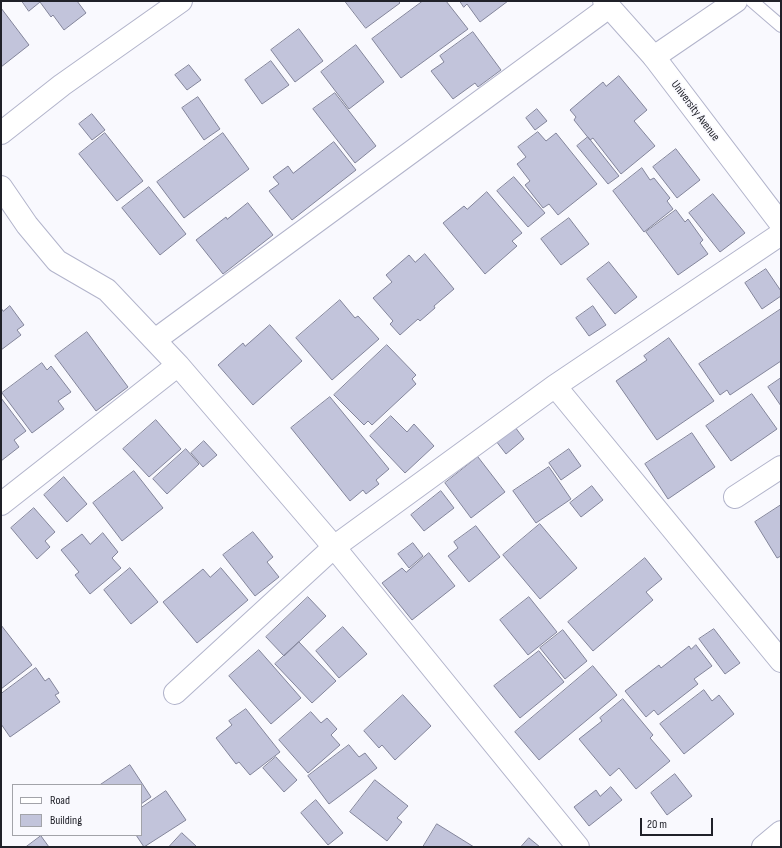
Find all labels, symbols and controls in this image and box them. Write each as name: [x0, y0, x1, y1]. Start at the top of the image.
street label: University Avenue: [668, 78, 722, 144]
legend: [12, 784, 142, 836]
text: Road: [50, 793, 70, 808]
scale bar: [642, 810, 715, 836]
text: Building: [50, 813, 82, 828]
text: 20 m: [647, 817, 667, 832]

